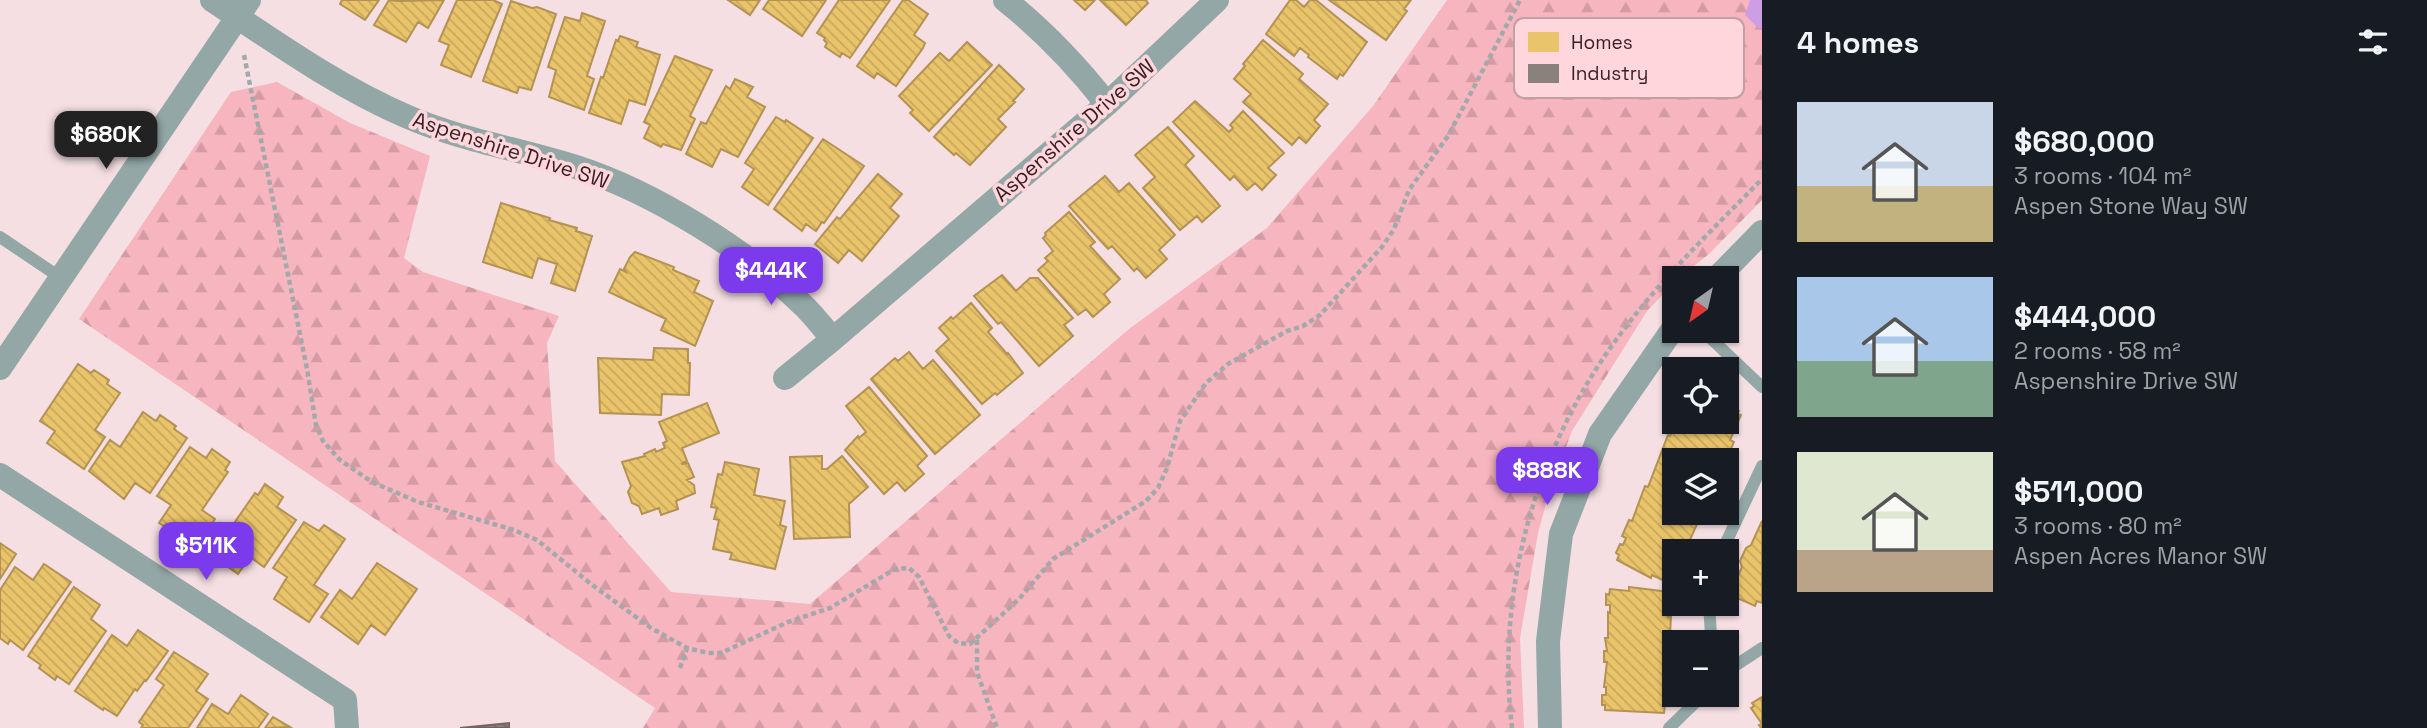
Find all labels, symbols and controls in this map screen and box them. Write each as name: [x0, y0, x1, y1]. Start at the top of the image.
legend: [1514, 18, 1744, 98]
text: 4 homes: [1797, 23, 1919, 62]
icon: filters: [2354, 23, 2392, 61]
text: Homes: [1571, 30, 1633, 55]
street label: Aspenshire Drive SW: [988, 53, 1160, 207]
text: Industry: [1571, 61, 1648, 86]
street label: Aspenshire Drive SW: [410, 106, 612, 194]
pin: $680K: [57, 111, 155, 171]
text: $680K: [70, 119, 142, 149]
text: $680,000: [2014, 122, 2155, 161]
icon: home: [1853, 130, 1937, 214]
text: 3 rooms · 104 m²: [2014, 161, 2191, 191]
text: Aspen Stone Way SW: [2014, 191, 2248, 221]
pin: $444K: [722, 247, 820, 307]
text: $444K: [735, 255, 807, 285]
north arrow: [1662, 266, 1740, 343]
map controls: [1662, 266, 1739, 707]
text: $444,000: [2014, 297, 2156, 336]
icon: home: [1853, 305, 1937, 389]
text: 2 rooms · 58 m²: [2014, 336, 2181, 366]
button: locate: [1662, 357, 1739, 434]
text: Aspenshire Drive SW: [2014, 366, 2238, 396]
pin: $888K: [1498, 448, 1596, 507]
button: layers: [1662, 448, 1739, 525]
text: $888K: [1512, 455, 1582, 485]
text: $511,000: [2014, 472, 2144, 511]
icon: home: [1853, 480, 1937, 564]
text: 3 rooms · 80 m²: [2014, 511, 2182, 541]
pin: $511K: [157, 522, 255, 582]
text: $511K: [175, 530, 237, 560]
button: +: [1662, 539, 1739, 616]
text: Aspen Acres Manor SW: [2014, 541, 2267, 571]
button: −: [1662, 630, 1739, 707]

